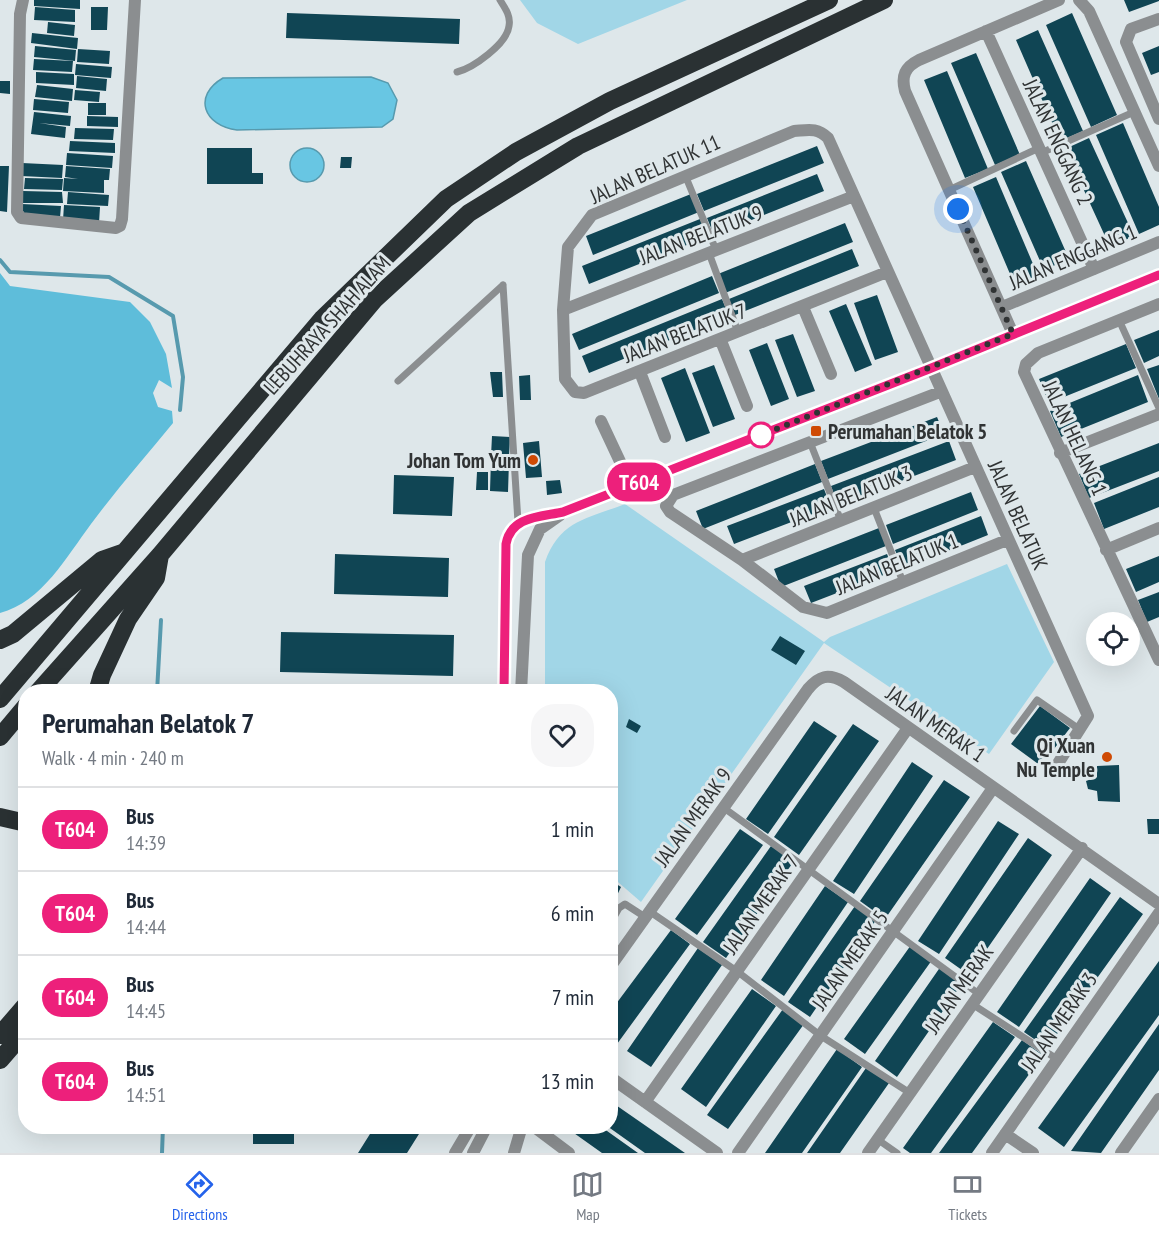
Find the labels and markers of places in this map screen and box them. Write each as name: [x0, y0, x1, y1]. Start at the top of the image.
place label: Perumahan Belatok 5: [828, 418, 987, 445]
unlabelled marker: [748, 422, 774, 448]
marker: Perumahan Belatok 5: [809, 424, 823, 438]
place label: Johan Tom Yum: [406, 447, 521, 474]
marker: Johan Tom Yum: [526, 453, 540, 467]
place label: Qi Xuan Nu Temple: [1016, 732, 1095, 783]
marker: Qi Xuan Nu Temple: [1100, 750, 1114, 764]

